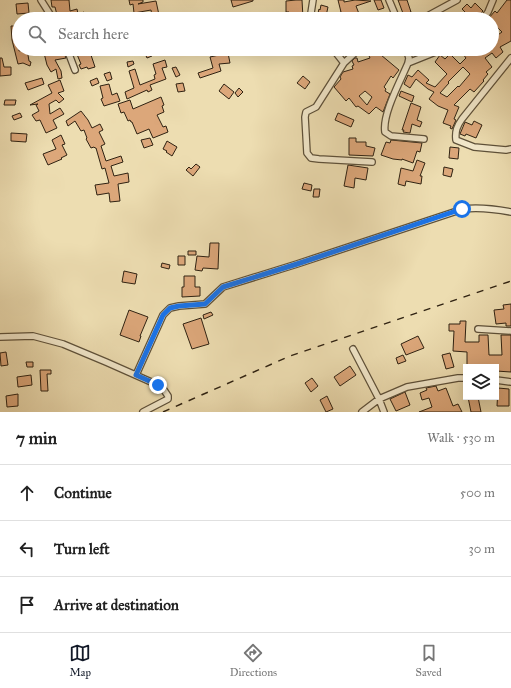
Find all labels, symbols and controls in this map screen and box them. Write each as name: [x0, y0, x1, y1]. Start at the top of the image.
search box: [12, 12, 499, 56]
icon: search: [26, 23, 48, 45]
text: Search here: [58, 25, 129, 43]
route start: [453, 200, 471, 218]
map controls: [463, 364, 499, 400]
button: layers: [463, 364, 499, 400]
route end: [149, 376, 167, 394]
text: 7 min: [16, 428, 57, 449]
text: Walk · 530 m: [427, 430, 495, 446]
icon: ahead: [16, 482, 38, 504]
text: Continue: [54, 484, 112, 502]
text: 500 m: [460, 485, 495, 501]
icon: left: [16, 538, 38, 560]
text: Turn left: [54, 540, 110, 558]
text: 30 m: [469, 541, 495, 557]
icon: arrive: [16, 594, 38, 616]
text: Arrive at destination: [54, 596, 179, 614]
tab: Map: [69, 642, 91, 679]
tab: Directions: [230, 642, 277, 679]
tab: Saved: [416, 642, 442, 679]

